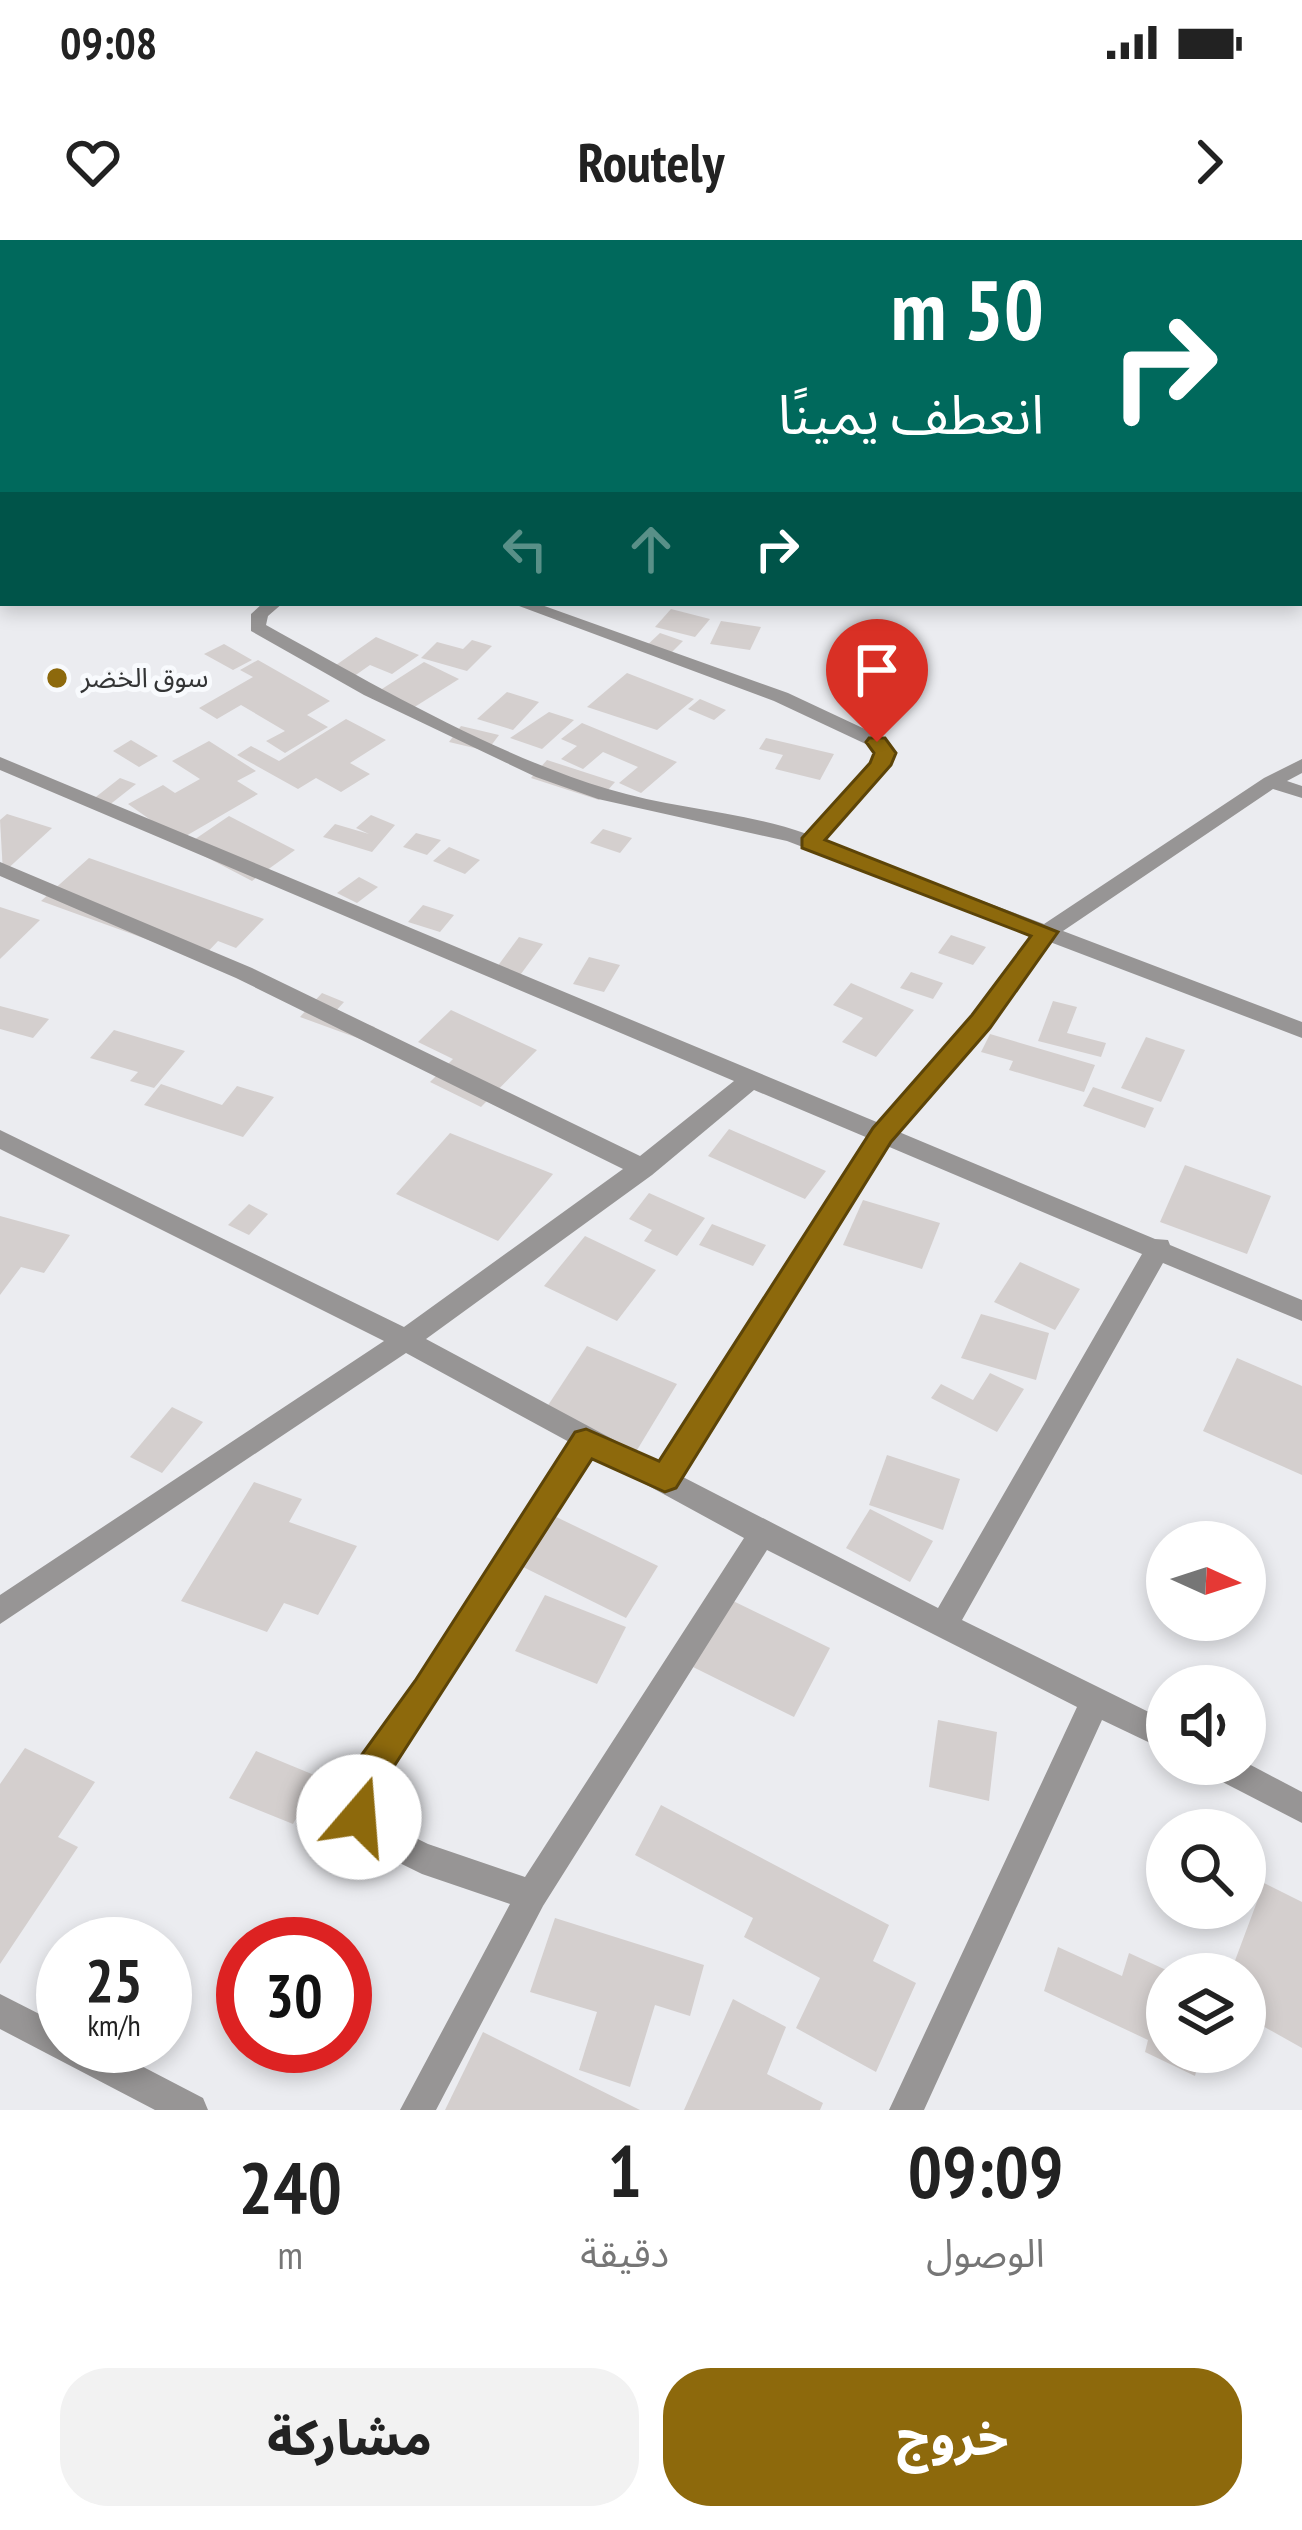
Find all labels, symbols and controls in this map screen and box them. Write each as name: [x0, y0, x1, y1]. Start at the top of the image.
text: 09:08: [60, 13, 157, 71]
text: Routely: [578, 127, 724, 197]
icon: heart: [60, 129, 126, 195]
icon: forward: [1176, 129, 1242, 195]
text: 50 m: [891, 254, 1044, 363]
icon: right: [1086, 288, 1242, 444]
text: انعطف يمينًا: [778, 379, 1044, 449]
icon: left: [492, 516, 558, 582]
icon: ahead: [618, 516, 684, 582]
icon: right: [744, 516, 810, 582]
pin: [826, 619, 928, 742]
icon: arrive: [844, 637, 910, 703]
place label: سوق الخضر: [80, 660, 209, 694]
marker: سوق الخضر: [44, 665, 70, 691]
north arrow: [1146, 1521, 1266, 1641]
map controls: [1146, 1521, 1266, 2073]
button: sound: [1146, 1665, 1266, 1785]
position arrow: [296, 1754, 422, 1880]
button: search: [1146, 1809, 1266, 1929]
speed limit sign: 30: [216, 1917, 372, 2073]
text: 25: [85, 1941, 143, 2019]
button: layers: [1146, 1953, 1266, 2073]
text: km/h: [87, 2005, 141, 2044]
text: 1: [608, 2124, 642, 2217]
text: 09:09: [908, 2124, 1063, 2217]
text: 240: [239, 2140, 342, 2233]
text: دقيقة: [580, 2227, 669, 2278]
text: الوصول: [926, 2227, 1045, 2278]
text: m: [277, 2229, 303, 2280]
button: مشاركة: [60, 2368, 639, 2506]
button: خروج: [663, 2368, 1242, 2506]

